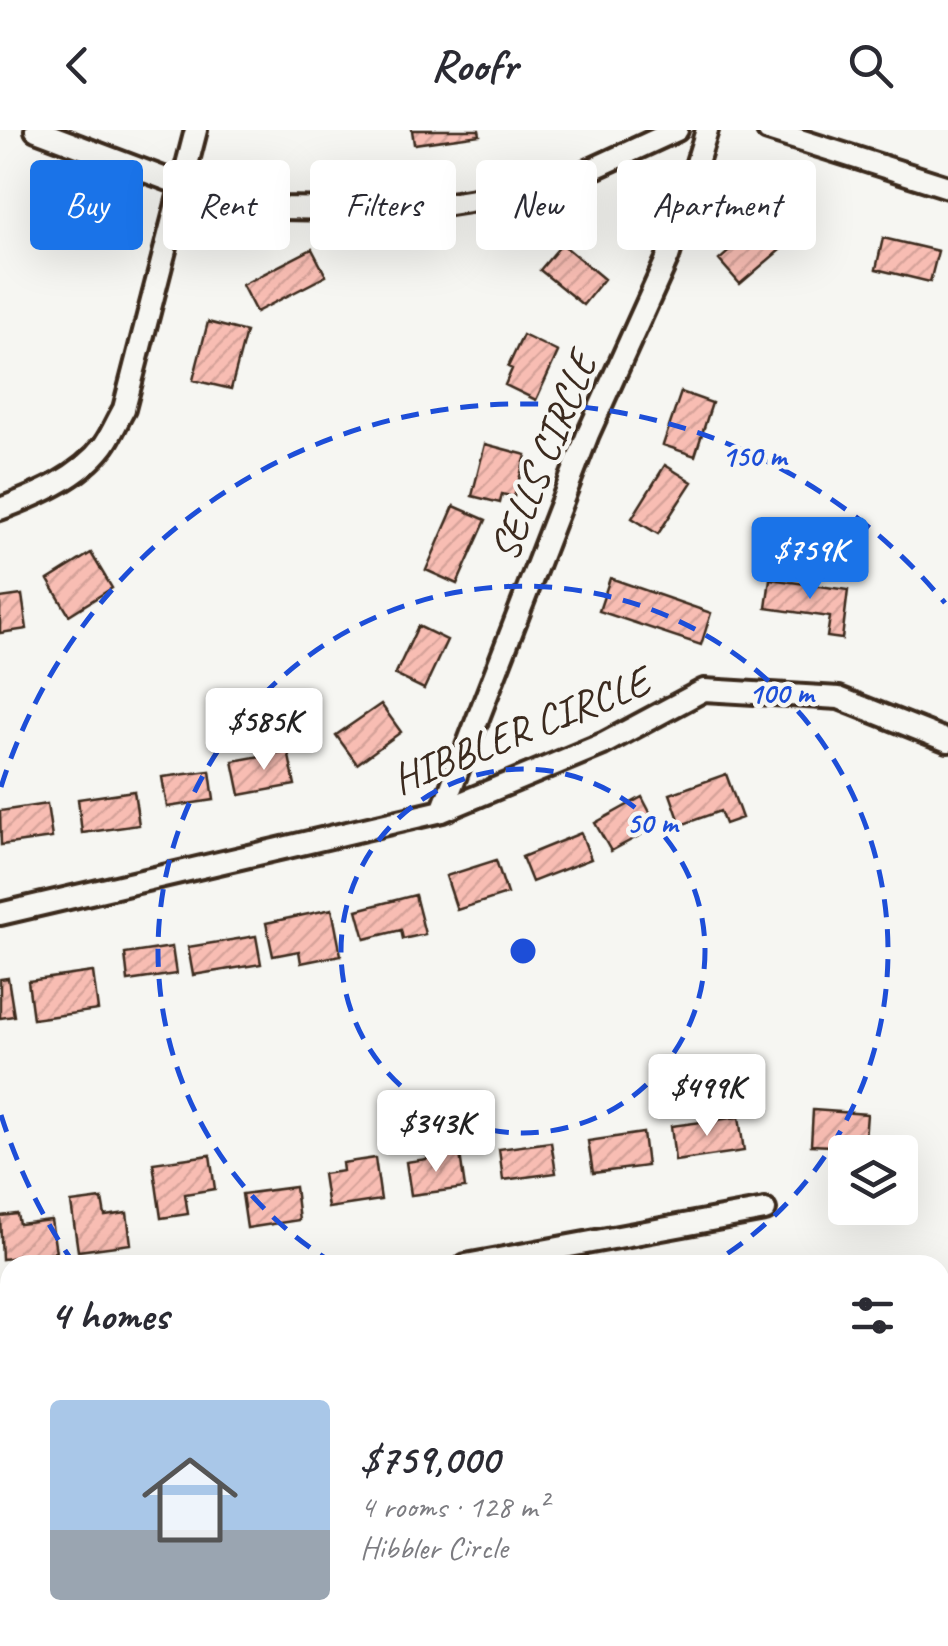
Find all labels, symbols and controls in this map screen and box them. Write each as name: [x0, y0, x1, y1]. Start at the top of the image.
text: Roofr: [431, 37, 517, 94]
icon: back: [50, 38, 105, 93]
icon: search: [843, 38, 898, 93]
chip: Buy: [30, 160, 143, 250]
chip: Rent: [163, 160, 290, 250]
chip: Filters: [310, 160, 456, 250]
chip: New: [476, 160, 597, 250]
chip: Apartment: [617, 160, 816, 250]
street label: SELLS CIRCLE: [478, 340, 611, 568]
text: 150 m: [722, 437, 789, 475]
pin: $759K: [740, 517, 880, 602]
text: $759K: [774, 529, 846, 570]
street label: HIBBLER CIRCLE: [384, 653, 661, 806]
text: 100 m: [749, 674, 816, 712]
pin: $585K: [194, 688, 334, 773]
text: $585K: [228, 700, 300, 741]
text: 50 m: [627, 804, 680, 842]
centre of rings: [505, 933, 541, 969]
pin: $499K: [637, 1054, 777, 1139]
text: $499K: [670, 1066, 744, 1107]
pin: $343K: [366, 1090, 506, 1175]
text: $343K: [399, 1102, 473, 1143]
map controls: [828, 1135, 918, 1225]
button: layers: [828, 1135, 918, 1225]
icon: filters: [845, 1288, 900, 1343]
text: 4 homes: [50, 1289, 169, 1342]
text: $759,000: [360, 1433, 499, 1486]
icon: home: [130, 1440, 250, 1560]
text: 4 rooms · 128 m²: [360, 1486, 547, 1527]
text: Hibbler Circle: [360, 1527, 508, 1568]

